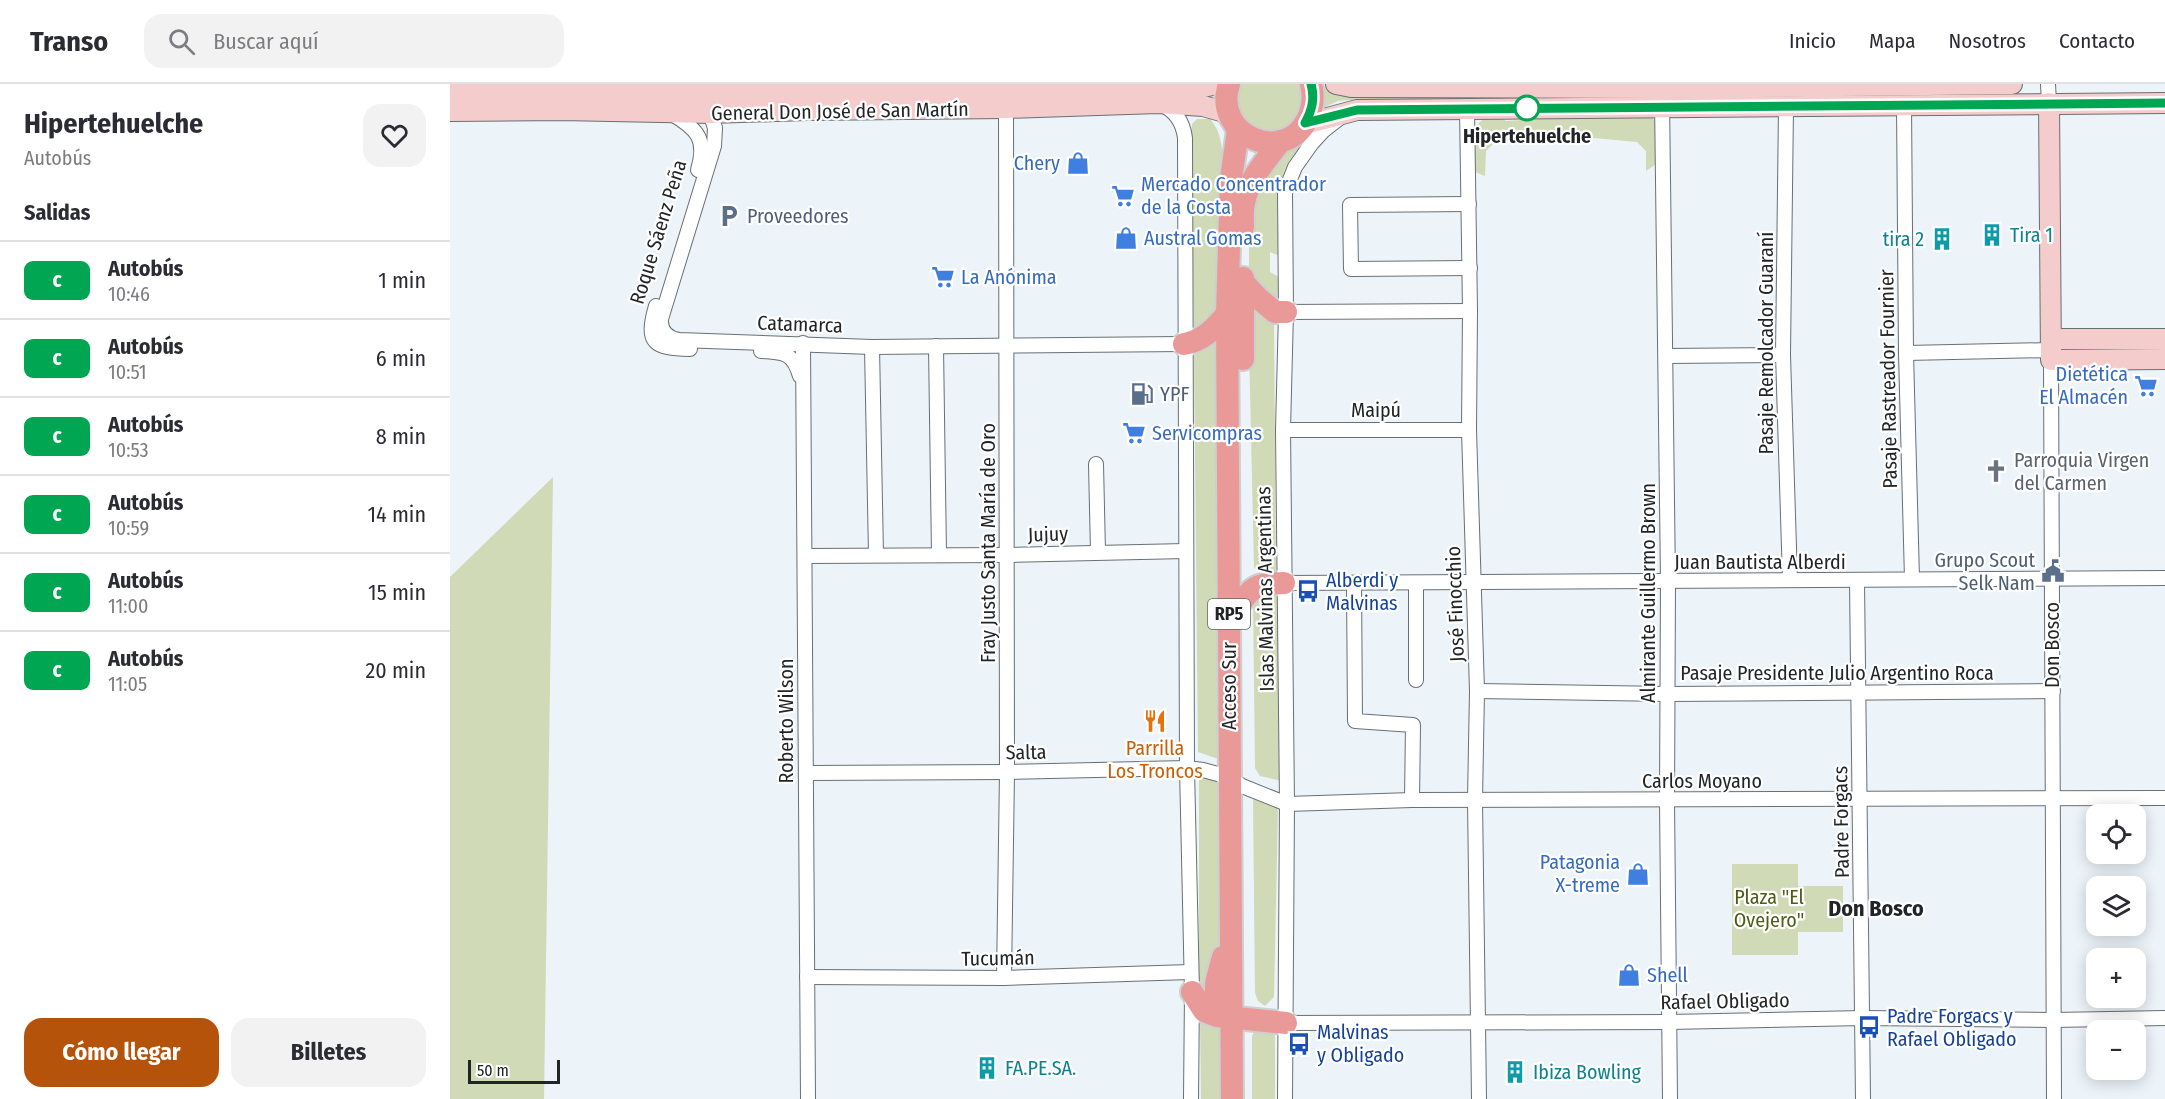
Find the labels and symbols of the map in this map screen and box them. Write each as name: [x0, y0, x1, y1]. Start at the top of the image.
marker: Hipertehuelche: [1514, 95, 1540, 121]
street label: General Don José de San Martín: [711, 97, 969, 125]
place label: Hipertehuelche: [1463, 124, 1591, 148]
shop icon: Chery: [1065, 150, 1091, 176]
place label: Chery: [1014, 151, 1060, 175]
street label: Roque Sáenz Peña: [625, 157, 691, 307]
place label: Mercado Concentrador de la Costa: [1141, 172, 1326, 219]
supermarket icon: Mercado Concentrador de la Costa: [1110, 183, 1136, 209]
parking icon: Proveedores: [716, 203, 742, 229]
place label: Proveedores: [747, 204, 849, 228]
building icon: Tira 1: [1979, 222, 2005, 248]
place label: Tira 1: [2010, 223, 2053, 247]
shop icon: Austral Gomas: [1113, 225, 1139, 251]
place label: Austral Gomas: [1144, 226, 1262, 250]
building icon: tira 2: [1929, 226, 1955, 252]
place label: tira 2: [1883, 227, 1924, 251]
street label: Pasaje Remolcador Guaraní: [1754, 232, 1778, 454]
supermarket icon: La Anónima: [930, 264, 956, 290]
place label: La Anónima: [961, 265, 1057, 289]
street label: Pasaje Rastreador Fournier: [1874, 269, 1902, 489]
street label: Catamarca: [757, 311, 843, 337]
place label: Dietética El Almacén: [2039, 362, 2128, 409]
supermarket icon: Dietética El Almacén: [2133, 373, 2159, 399]
fuel station icon: YPF: [1129, 381, 1155, 407]
place label: YPF: [1160, 382, 1189, 406]
street label: Maipú: [1351, 398, 1401, 422]
supermarket icon: Servicompras: [1121, 420, 1147, 446]
place label: Servicompras: [1152, 421, 1262, 445]
street label: Fray Justo Santa María de Oro: [976, 423, 1000, 663]
place label: Parroquia Virgen del Carmen: [2014, 448, 2149, 495]
church icon: Parroquia Virgen del Carmen: [1983, 458, 2009, 484]
street label: Almirante Guillermo Brown: [1636, 483, 1660, 703]
street label: Islas Malvinas Argentinas: [1251, 486, 1279, 692]
street label: Jujuy: [1027, 521, 1069, 547]
street label: José Finocchio: [1441, 546, 1469, 662]
place label: Grupo Scout Selk Nam: [1935, 548, 2035, 595]
street label: Juan Bautista Alberdi: [1674, 550, 1846, 574]
public building icon: Grupo Scout Selk Nam: [2040, 558, 2066, 584]
place label: Alberdi y Malvinas: [1326, 568, 1398, 615]
bus stop icon: Alberdi y Malvinas: [1295, 578, 1321, 604]
road number: RP5: [1208, 599, 1250, 629]
street label: Don Bosco: [2040, 602, 2064, 688]
street label: Acceso Sur: [1217, 642, 1241, 730]
street label: Roberto Wilson: [774, 659, 798, 783]
street label: Pasaje Presidente Julio Argentino Roca: [1680, 661, 1994, 685]
restaurant icon: Parrilla Los Troncos: [1142, 708, 1168, 734]
place label: Parrilla Los Troncos: [1107, 736, 1203, 783]
street label: Salta: [1005, 740, 1047, 764]
street label: Padre Forgacs: [1828, 766, 1854, 878]
street label: Carlos Moyano: [1642, 769, 1762, 793]
place label: Patagonia X-treme: [1540, 850, 1620, 897]
shop icon: Patagonia X-treme: [1625, 861, 1651, 887]
park label: Plaza "El Ovejero": [1734, 885, 1804, 932]
district label: Don Bosco: [1828, 895, 1924, 922]
street label: Tucumán: [961, 945, 1035, 971]
shop icon: Shell: [1616, 962, 1642, 988]
place label: Shell: [1647, 963, 1688, 987]
street label: Rafael Obligado: [1660, 988, 1790, 1014]
place label: Padre Forgacs y Rafael Obligado: [1887, 1004, 2016, 1051]
bus stop icon: Padre Forgacs y Rafael Obligado: [1856, 1014, 1882, 1040]
place label: Malvinas y Obligado: [1317, 1020, 1404, 1067]
bus stop icon: Malvinas y Obligado: [1286, 1031, 1312, 1057]
building icon: FA.PE.SA.: [974, 1055, 1000, 1081]
place label: FA.PE.SA.: [1005, 1056, 1076, 1080]
scale bar: [468, 1057, 560, 1084]
building icon: Ibiza Bowling: [1502, 1059, 1528, 1085]
place label: Ibiza Bowling: [1533, 1060, 1641, 1084]

